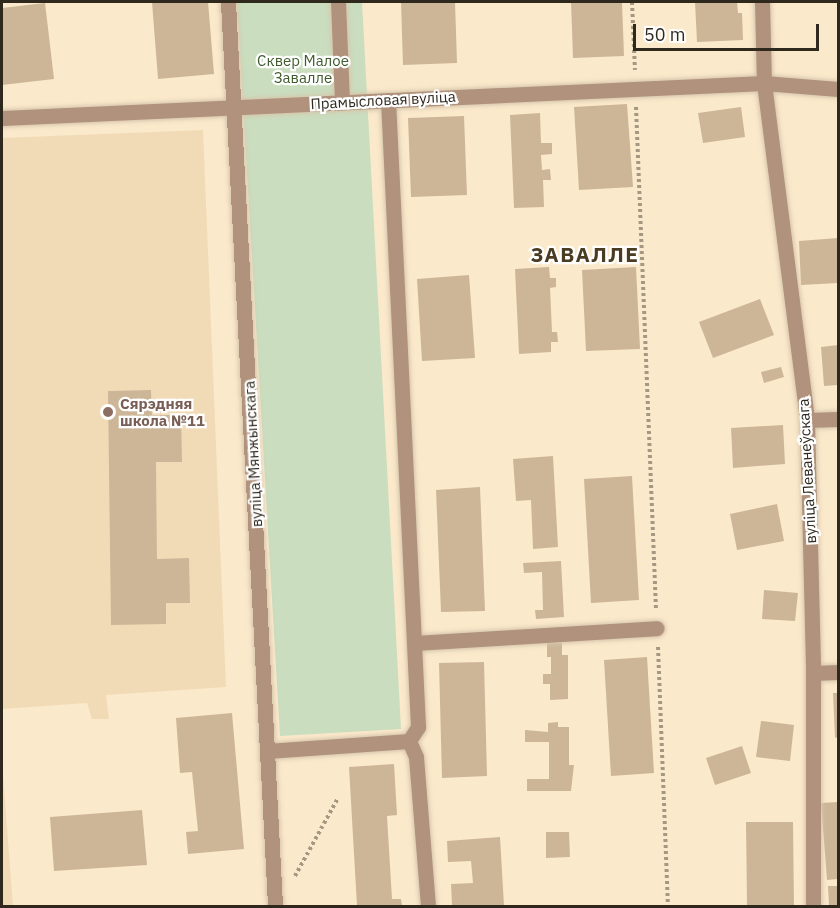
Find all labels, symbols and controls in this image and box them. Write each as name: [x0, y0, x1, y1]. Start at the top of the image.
scale bar: [636, 12, 822, 50]
text: 50 m: [644, 23, 686, 46]
park label: Сквер Малое Завалле: [257, 51, 349, 86]
street label: Прамысловая вуліца: [310, 87, 456, 113]
district label: ЗАВАЛЛЕ: [530, 241, 640, 267]
street label: вуліца Мянжынскага: [240, 380, 266, 528]
place label: Сярэдняя школа №11: [120, 394, 205, 429]
street label: вуліца Леванеўскага: [794, 398, 820, 544]
marker: Сярэдняя школа №11: [101, 405, 115, 419]

